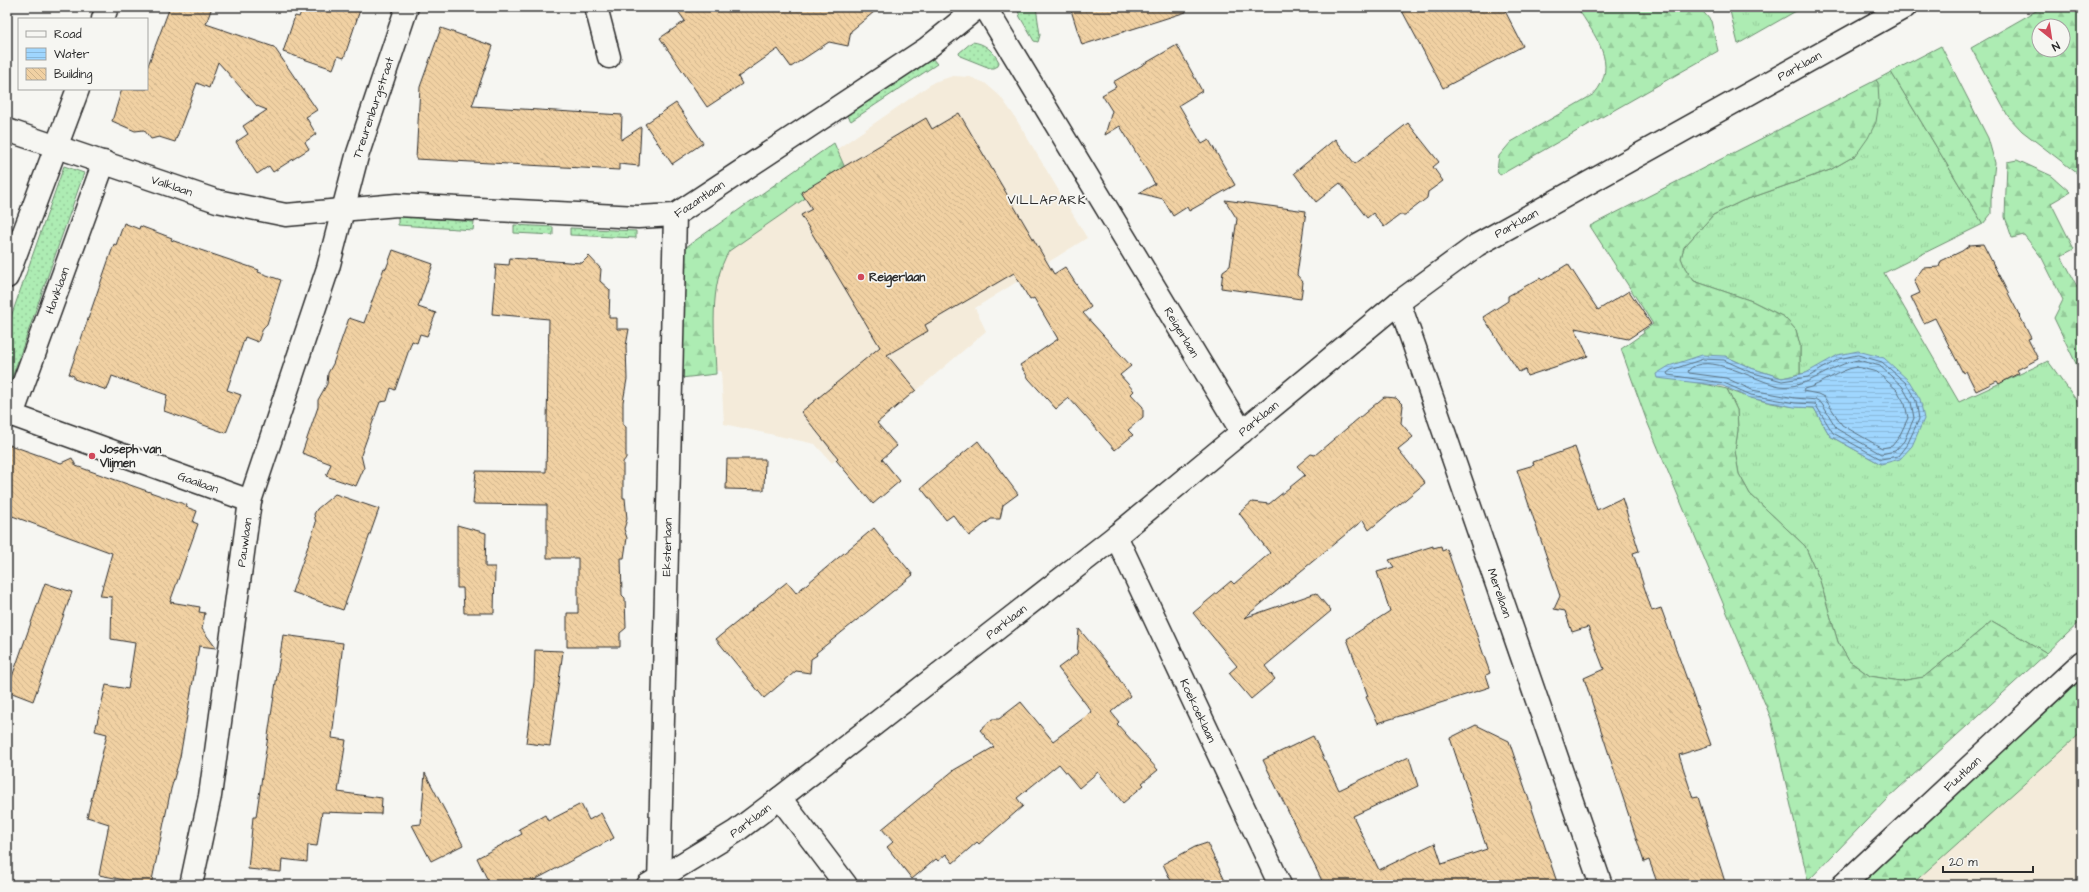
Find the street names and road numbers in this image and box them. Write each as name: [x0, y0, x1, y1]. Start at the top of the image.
street label: Parklaan: [1774, 47, 1824, 85]
street label: Treurenburgstraat: [348, 55, 398, 161]
street label: Valklaan: [149, 171, 195, 201]
street label: Fazantlaan: [671, 176, 728, 222]
street label: Parklaan: [1491, 204, 1541, 242]
street label: Haviklaan: [41, 264, 74, 316]
street label: Reigerlaan: [1160, 304, 1203, 361]
street label: Parklaan: [1234, 397, 1282, 440]
street label: Gaailaan: [175, 467, 221, 497]
street label: Pauwlaan: [233, 517, 256, 568]
street label: Eksterlaan: [658, 518, 676, 577]
street label: Merellaan: [1483, 566, 1516, 620]
street label: Parklaan: [982, 600, 1030, 643]
street label: Koekoeklaan: [1176, 676, 1220, 745]
street label: Fuutlaan: [1940, 752, 1985, 796]
street label: Parklaan: [726, 799, 774, 842]

